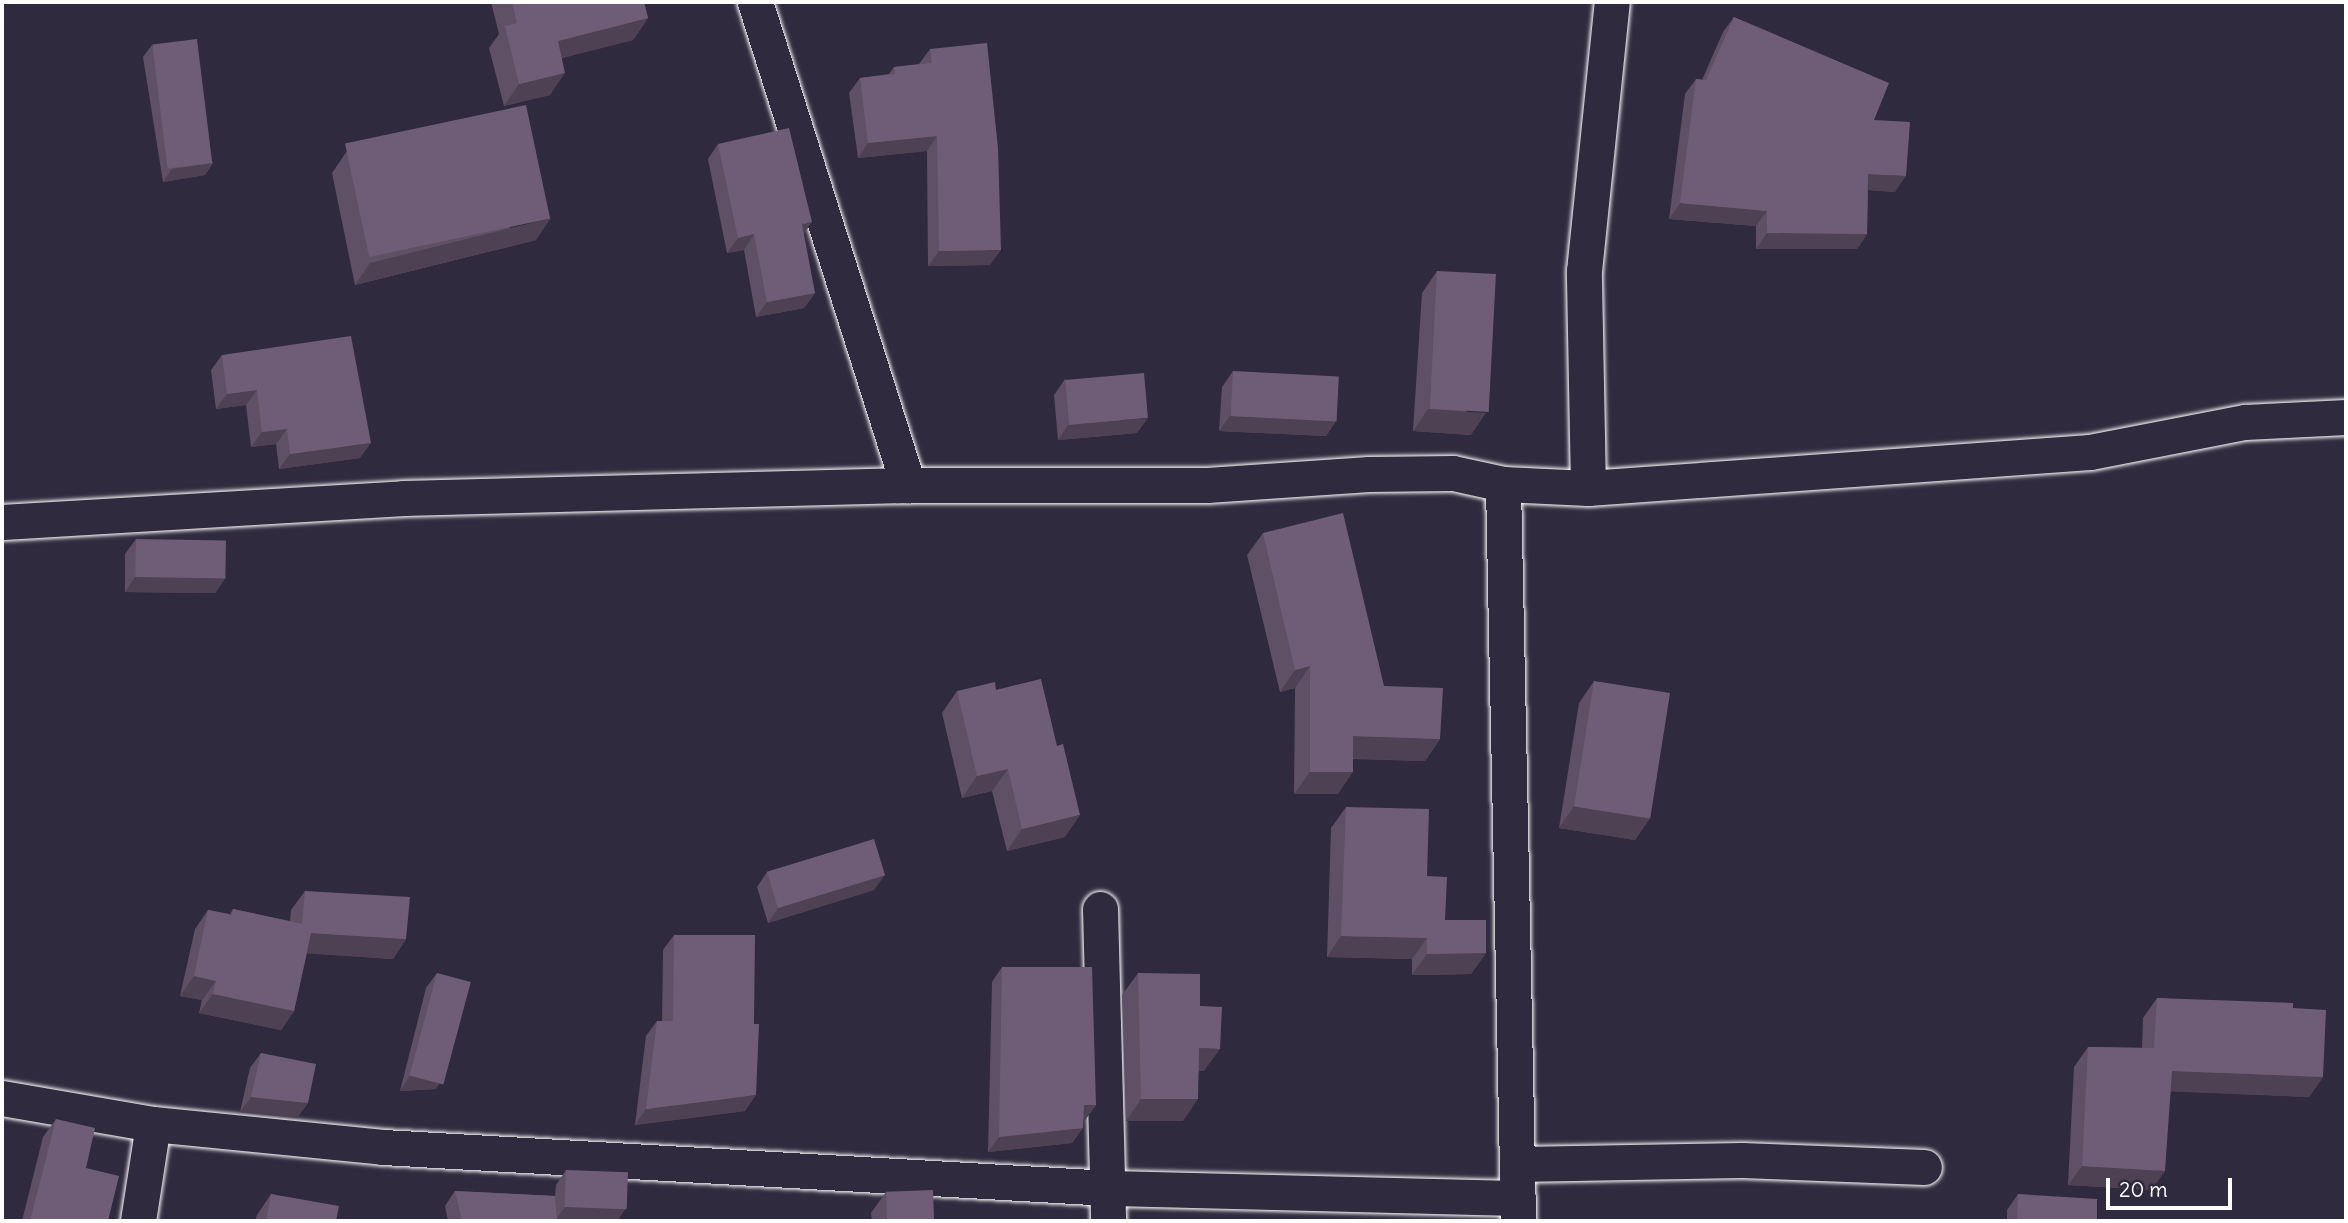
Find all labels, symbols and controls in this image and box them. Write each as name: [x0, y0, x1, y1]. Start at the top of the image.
scale bar: [2110, 1164, 2236, 1208]
text: 20 m: [2119, 1176, 2168, 1203]

